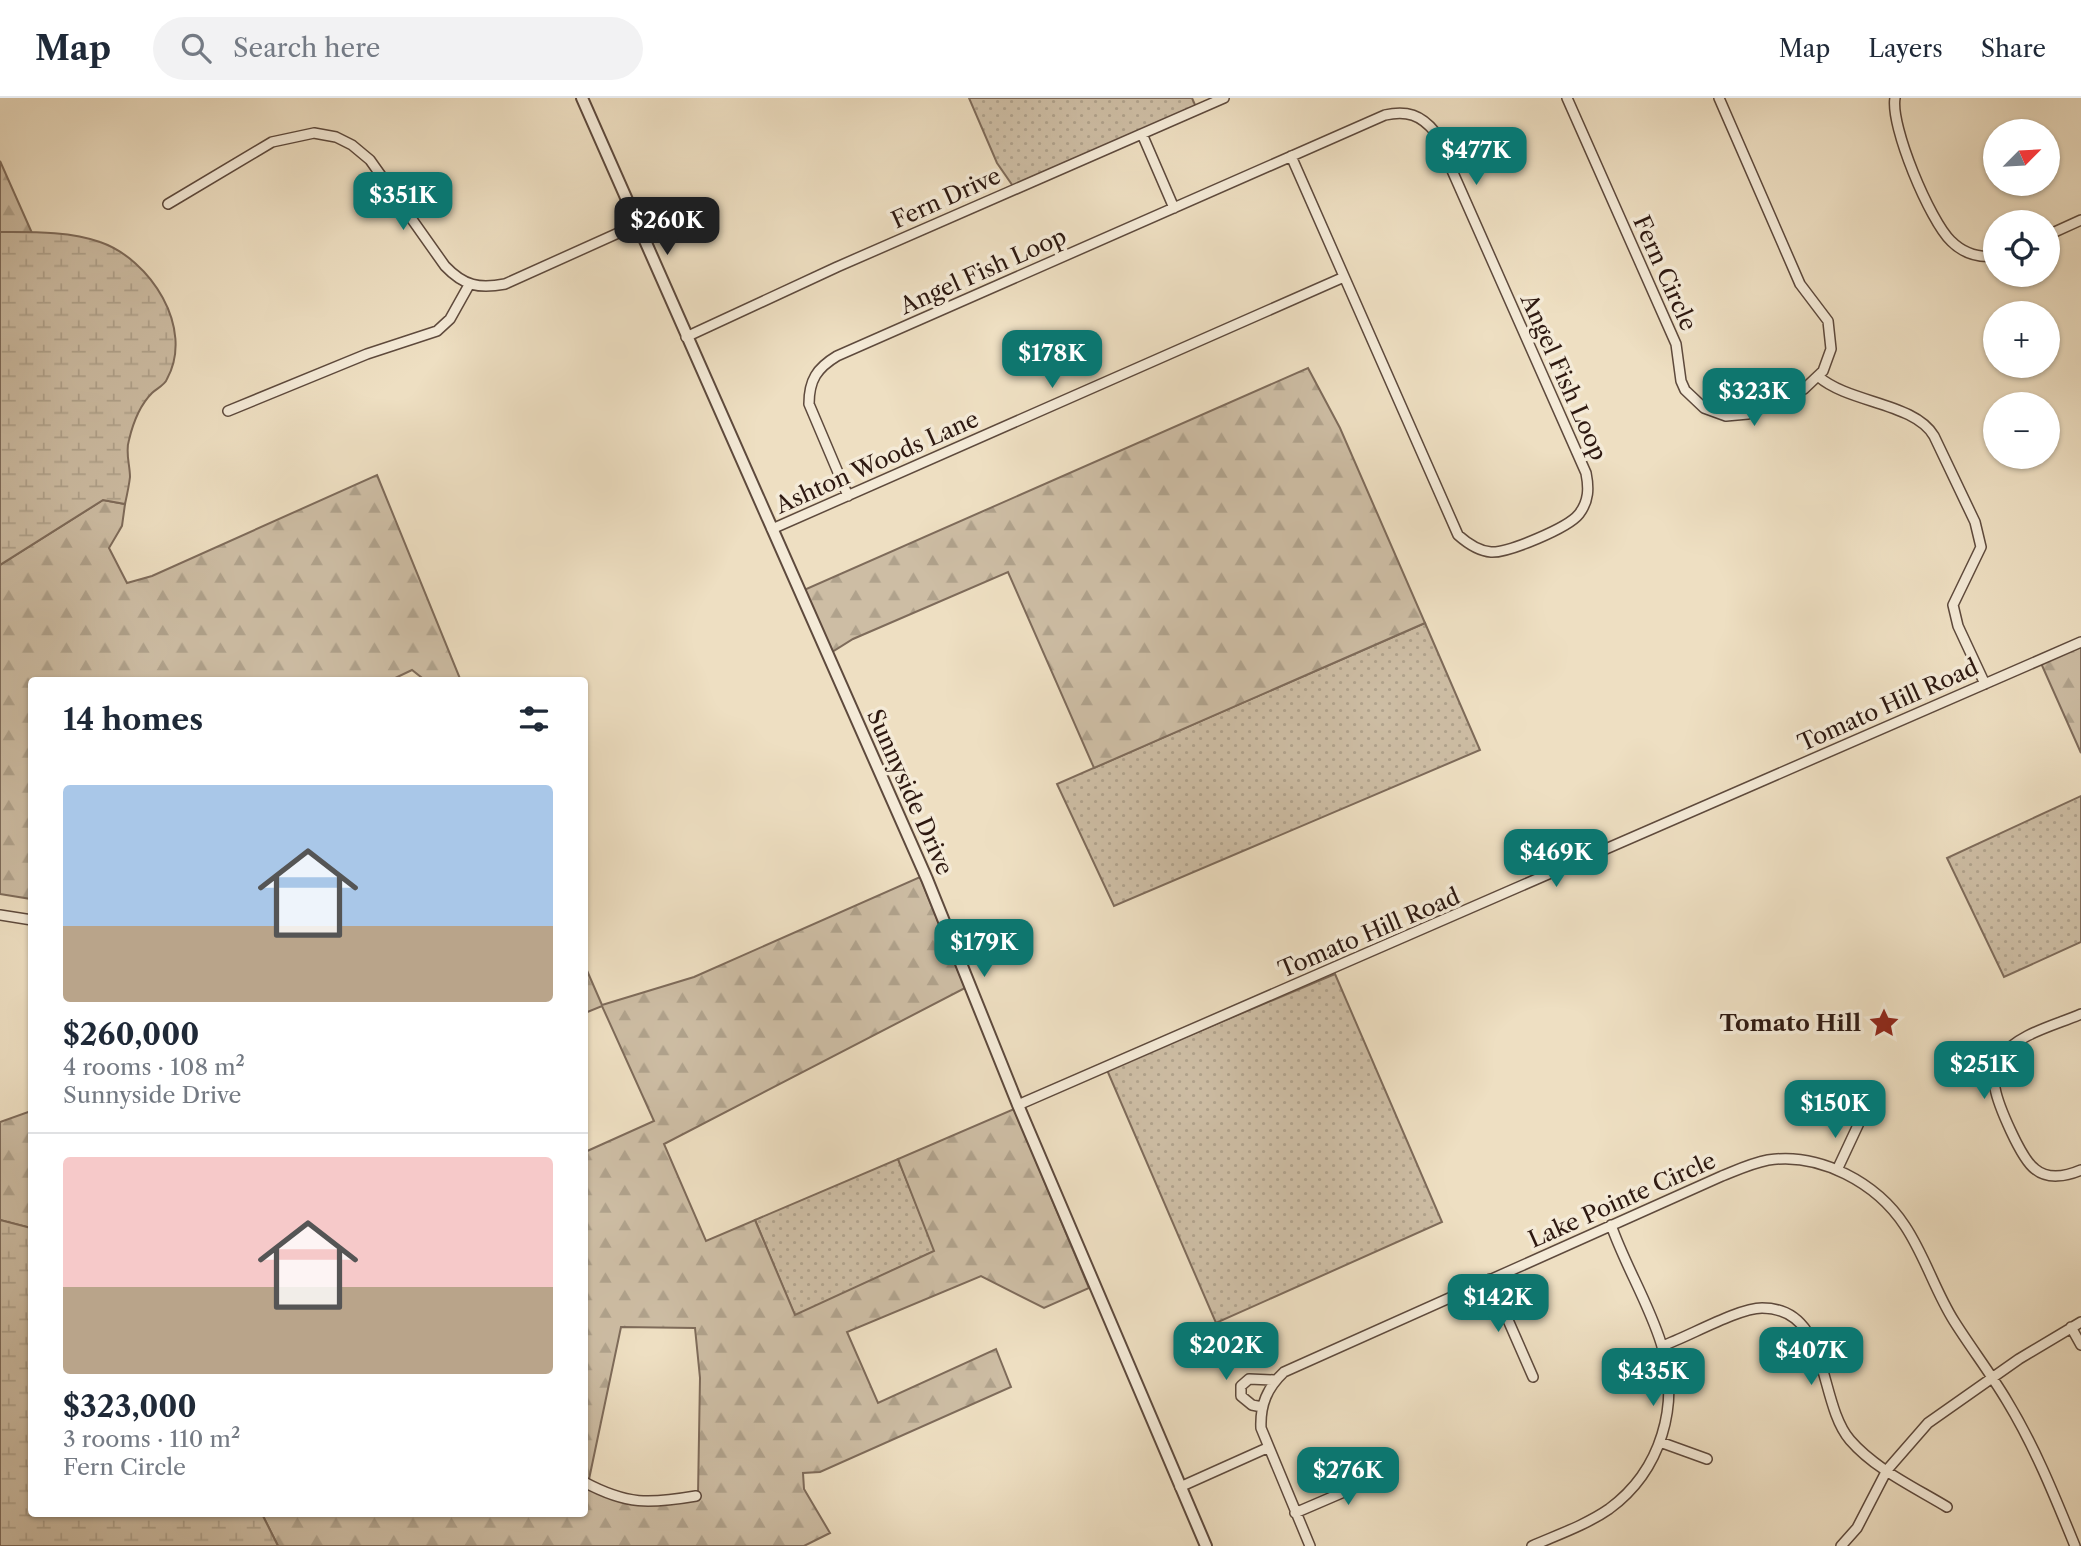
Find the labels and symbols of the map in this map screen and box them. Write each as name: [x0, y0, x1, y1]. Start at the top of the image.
north arrow: [1983, 119, 2060, 196]
pin: $477K: [1427, 127, 1525, 187]
street label: Fern Drive: [887, 161, 1005, 235]
pin: $351K: [354, 172, 452, 232]
pin: $260K: [618, 198, 716, 257]
street label: Fern Circle: [1627, 211, 1703, 335]
street label: Angel Fish Loop: [895, 222, 1071, 321]
street label: Angel Fish Loop: [1514, 289, 1613, 465]
pin: $178K: [1003, 330, 1101, 390]
pin: $323K: [1705, 368, 1803, 428]
street label: Ashton Woods Lane: [770, 405, 983, 520]
street label: Tomato Hill Road: [1794, 653, 1982, 757]
street label: Sunnyside Drive: [861, 705, 959, 879]
pin: $469K: [1507, 830, 1605, 889]
street label: Tomato Hill Road: [1274, 882, 1464, 984]
pin: $179K: [935, 920, 1033, 979]
place icon: Tomato Hill: [1867, 1006, 1901, 1040]
place label: Tomato Hill: [1719, 1009, 1861, 1037]
pin: $251K: [1935, 1042, 2033, 1101]
pin: $150K: [1786, 1080, 1884, 1140]
street label: Lake Pointe Circle: [1524, 1146, 1720, 1254]
pin: $142K: [1449, 1274, 1547, 1334]
pin: $202K: [1177, 1322, 1275, 1382]
pin: $407K: [1762, 1328, 1860, 1387]
pin: $435K: [1604, 1348, 1702, 1408]
pin: $276K: [1299, 1448, 1397, 1507]

